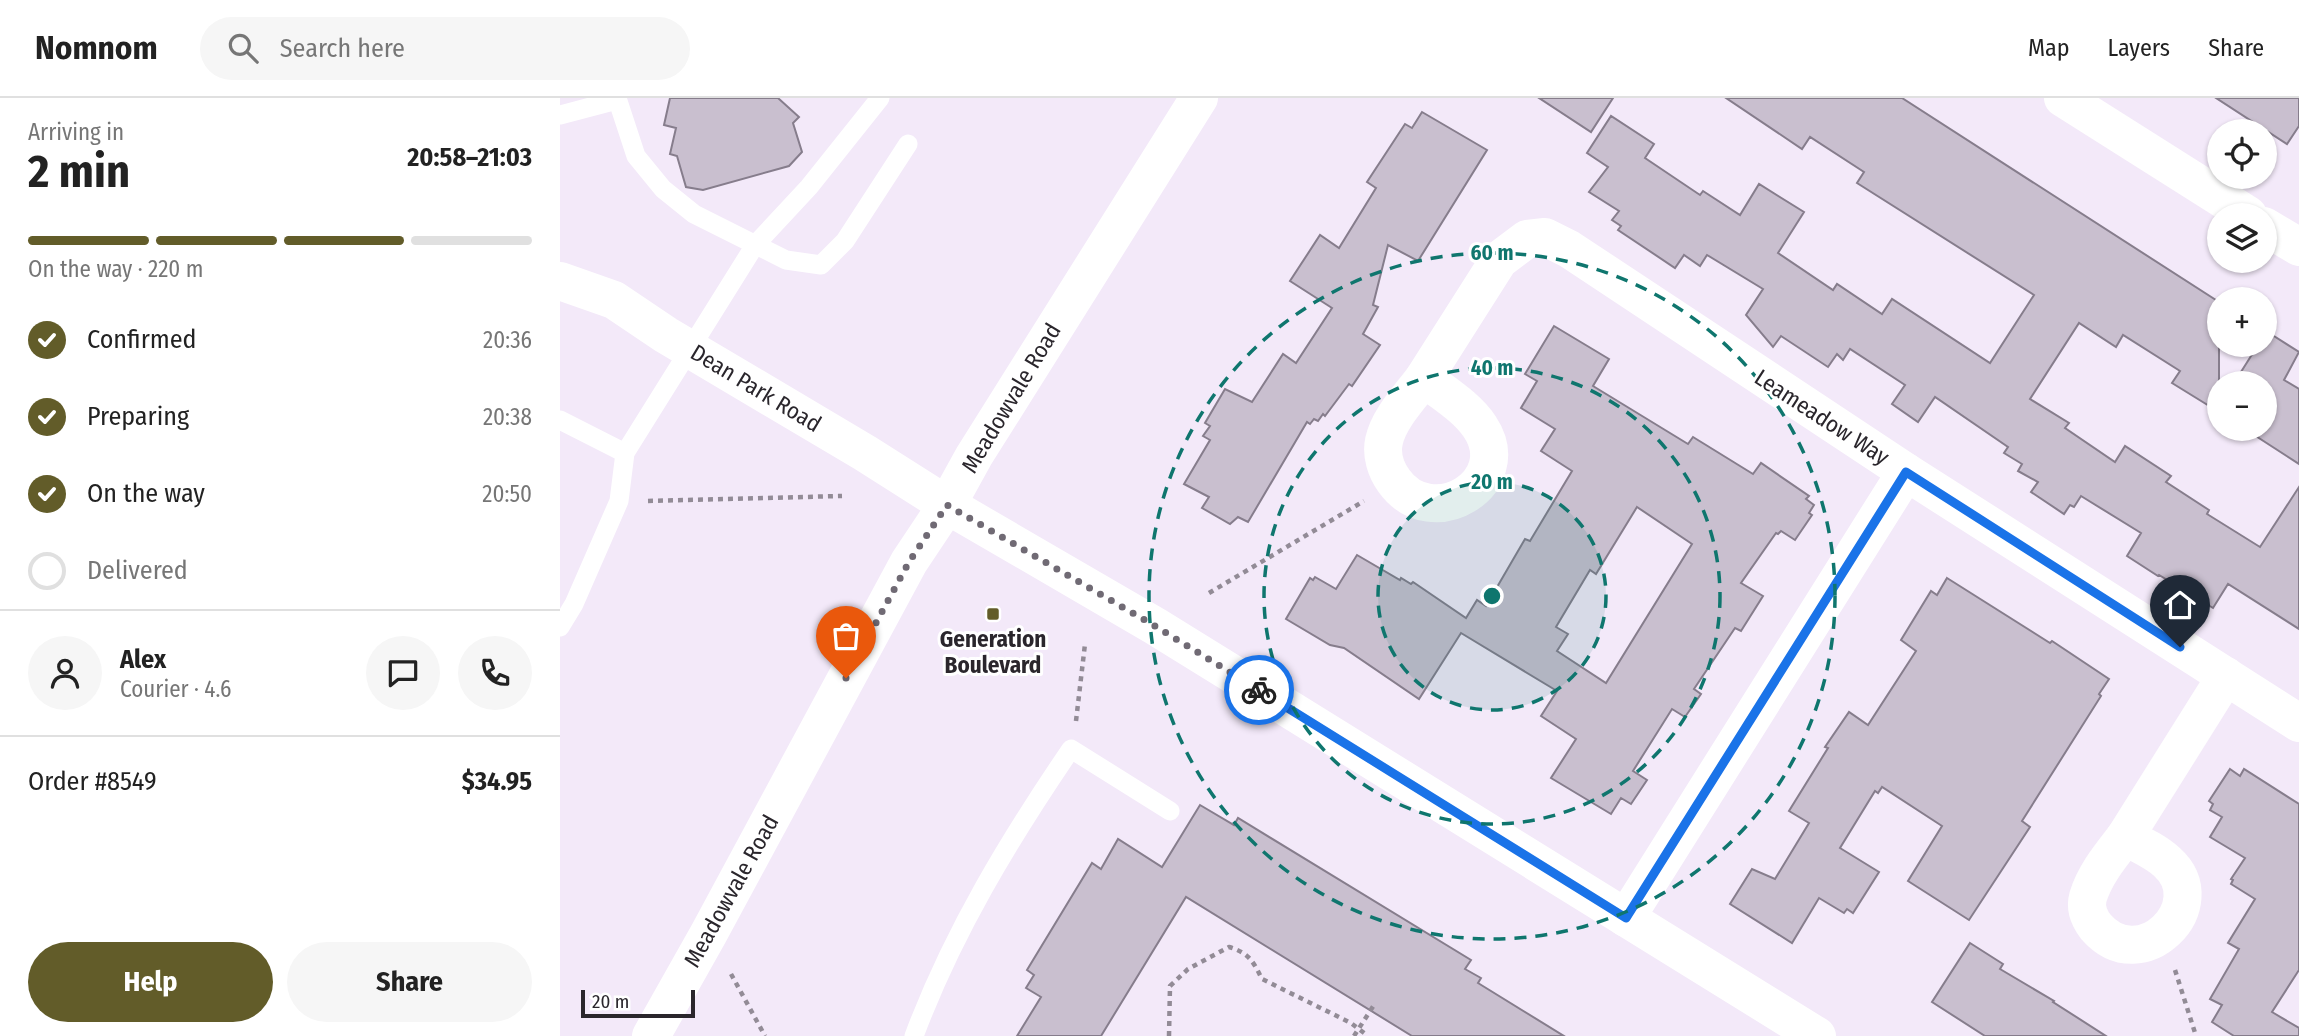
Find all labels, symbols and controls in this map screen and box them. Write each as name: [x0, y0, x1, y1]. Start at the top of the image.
search box: [200, 17, 690, 80]
text: Nomnom: [35, 28, 158, 68]
icon: search: [224, 29, 262, 67]
text: Search here: [280, 33, 405, 64]
text: Map: [2028, 34, 2070, 62]
text: Layers: [2108, 34, 2170, 62]
text: Share: [2208, 34, 2264, 62]
text: Arriving in: [28, 118, 124, 146]
map controls: [2207, 119, 2277, 441]
button: locate: [2207, 119, 2277, 189]
text: 20:58–21:03: [407, 142, 532, 173]
text: 2 min: [28, 144, 130, 199]
button: layers: [2207, 203, 2277, 273]
text: 60 m: [1471, 240, 1513, 266]
text: On the way · 220 m: [28, 255, 203, 283]
button: +: [2207, 287, 2277, 357]
street label: Meadowvale Road: [955, 318, 1067, 478]
icon: check: [28, 321, 66, 359]
text: Confirmed: [87, 324, 197, 355]
text: 20:36: [483, 326, 532, 354]
street label: Dean Park Road: [686, 338, 826, 438]
text: 40 m: [1471, 355, 1513, 381]
street label: Leameadow Way: [1749, 363, 1895, 471]
button: −: [2207, 371, 2277, 441]
icon: check: [28, 398, 66, 436]
text: Preparing: [87, 401, 189, 432]
text: 20:38: [483, 403, 532, 431]
text: 20 m: [1470, 469, 1513, 495]
icon: check: [28, 475, 66, 513]
text: On the way: [87, 478, 205, 509]
text: 20:50: [482, 480, 532, 508]
text: Delivered: [87, 555, 188, 586]
pin: [2150, 575, 2210, 647]
centre of rings: [1480, 584, 1504, 608]
icon: home: [2161, 586, 2199, 624]
pin: [816, 606, 876, 678]
marker: Generation Boulevard: [985, 606, 1001, 622]
icon: bag: [827, 617, 865, 655]
place label: Generation Boulevard: [940, 625, 1046, 679]
button: person: [28, 636, 102, 710]
button: chat: [366, 636, 440, 710]
button: phone: [458, 636, 532, 710]
text: Alex: [120, 644, 166, 675]
courier: [1224, 655, 1294, 725]
icon: bike: [1240, 671, 1278, 709]
text: Courier · 4.6: [120, 675, 231, 703]
text: Order #8549: [28, 766, 157, 797]
text: $34.95: [462, 766, 532, 797]
street label: Meadowvale Road: [678, 810, 784, 972]
button: Help: [28, 942, 273, 1022]
button: Share: [287, 942, 532, 1022]
scale bar: [581, 987, 695, 1019]
text: 20 m: [592, 990, 629, 1013]

